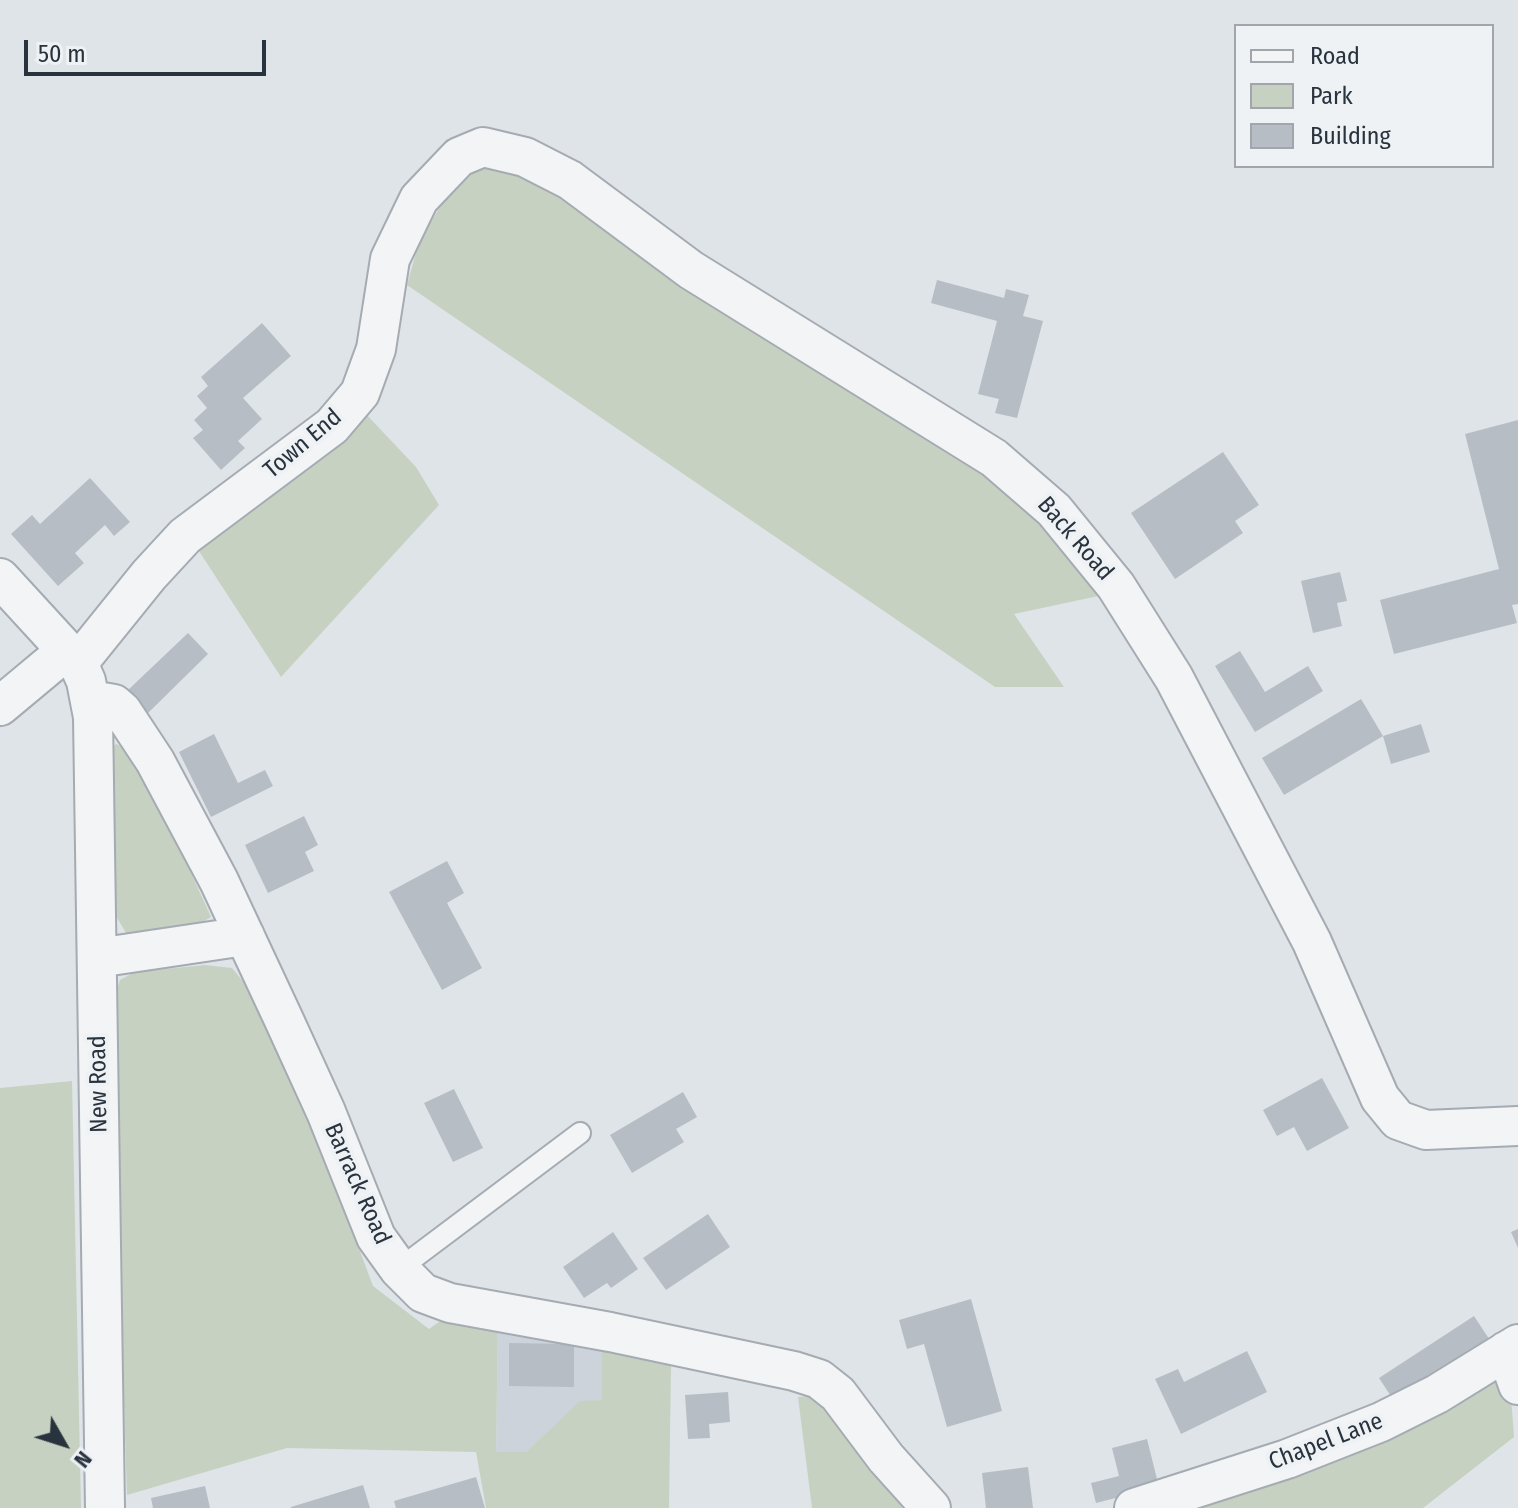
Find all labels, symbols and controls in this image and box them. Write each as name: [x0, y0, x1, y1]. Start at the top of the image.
scale bar: [28, 24, 270, 74]
legend: [1234, 24, 1494, 168]
text: 50 m: [38, 40, 86, 68]
text: Road: [1310, 42, 1360, 70]
text: Park: [1310, 82, 1353, 110]
text: Building: [1310, 122, 1391, 150]
street label: Town End: [258, 403, 348, 485]
street label: Back Road: [1031, 491, 1119, 587]
street label: New Road: [84, 1035, 114, 1133]
street label: Barrack Road: [318, 1119, 396, 1249]
north arrow: [24, 1404, 104, 1484]
street label: Chapel Lane: [1265, 1407, 1387, 1477]
text: N: [68, 1446, 98, 1473]

